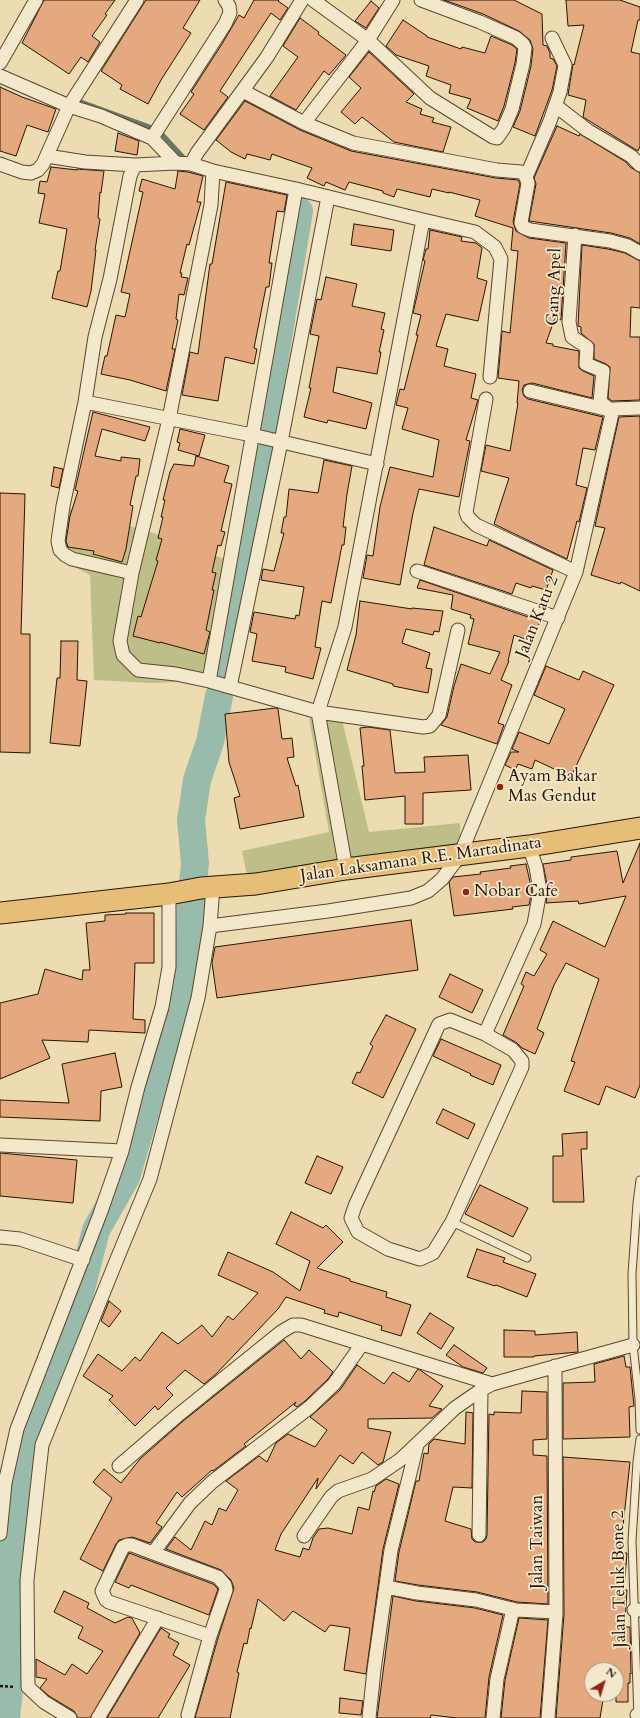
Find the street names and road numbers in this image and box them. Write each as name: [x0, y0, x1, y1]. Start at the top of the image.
street label: Gang Apel: [543, 248, 567, 326]
street label: Jalan Katu 2: [512, 573, 564, 661]
street label: Jalan Laksamana R.E. Martadinata: [299, 833, 543, 887]
street label: Jalan Taiwan: [528, 1495, 548, 1589]
street label: Jalan Teluk Bone 2: [609, 1510, 631, 1648]

